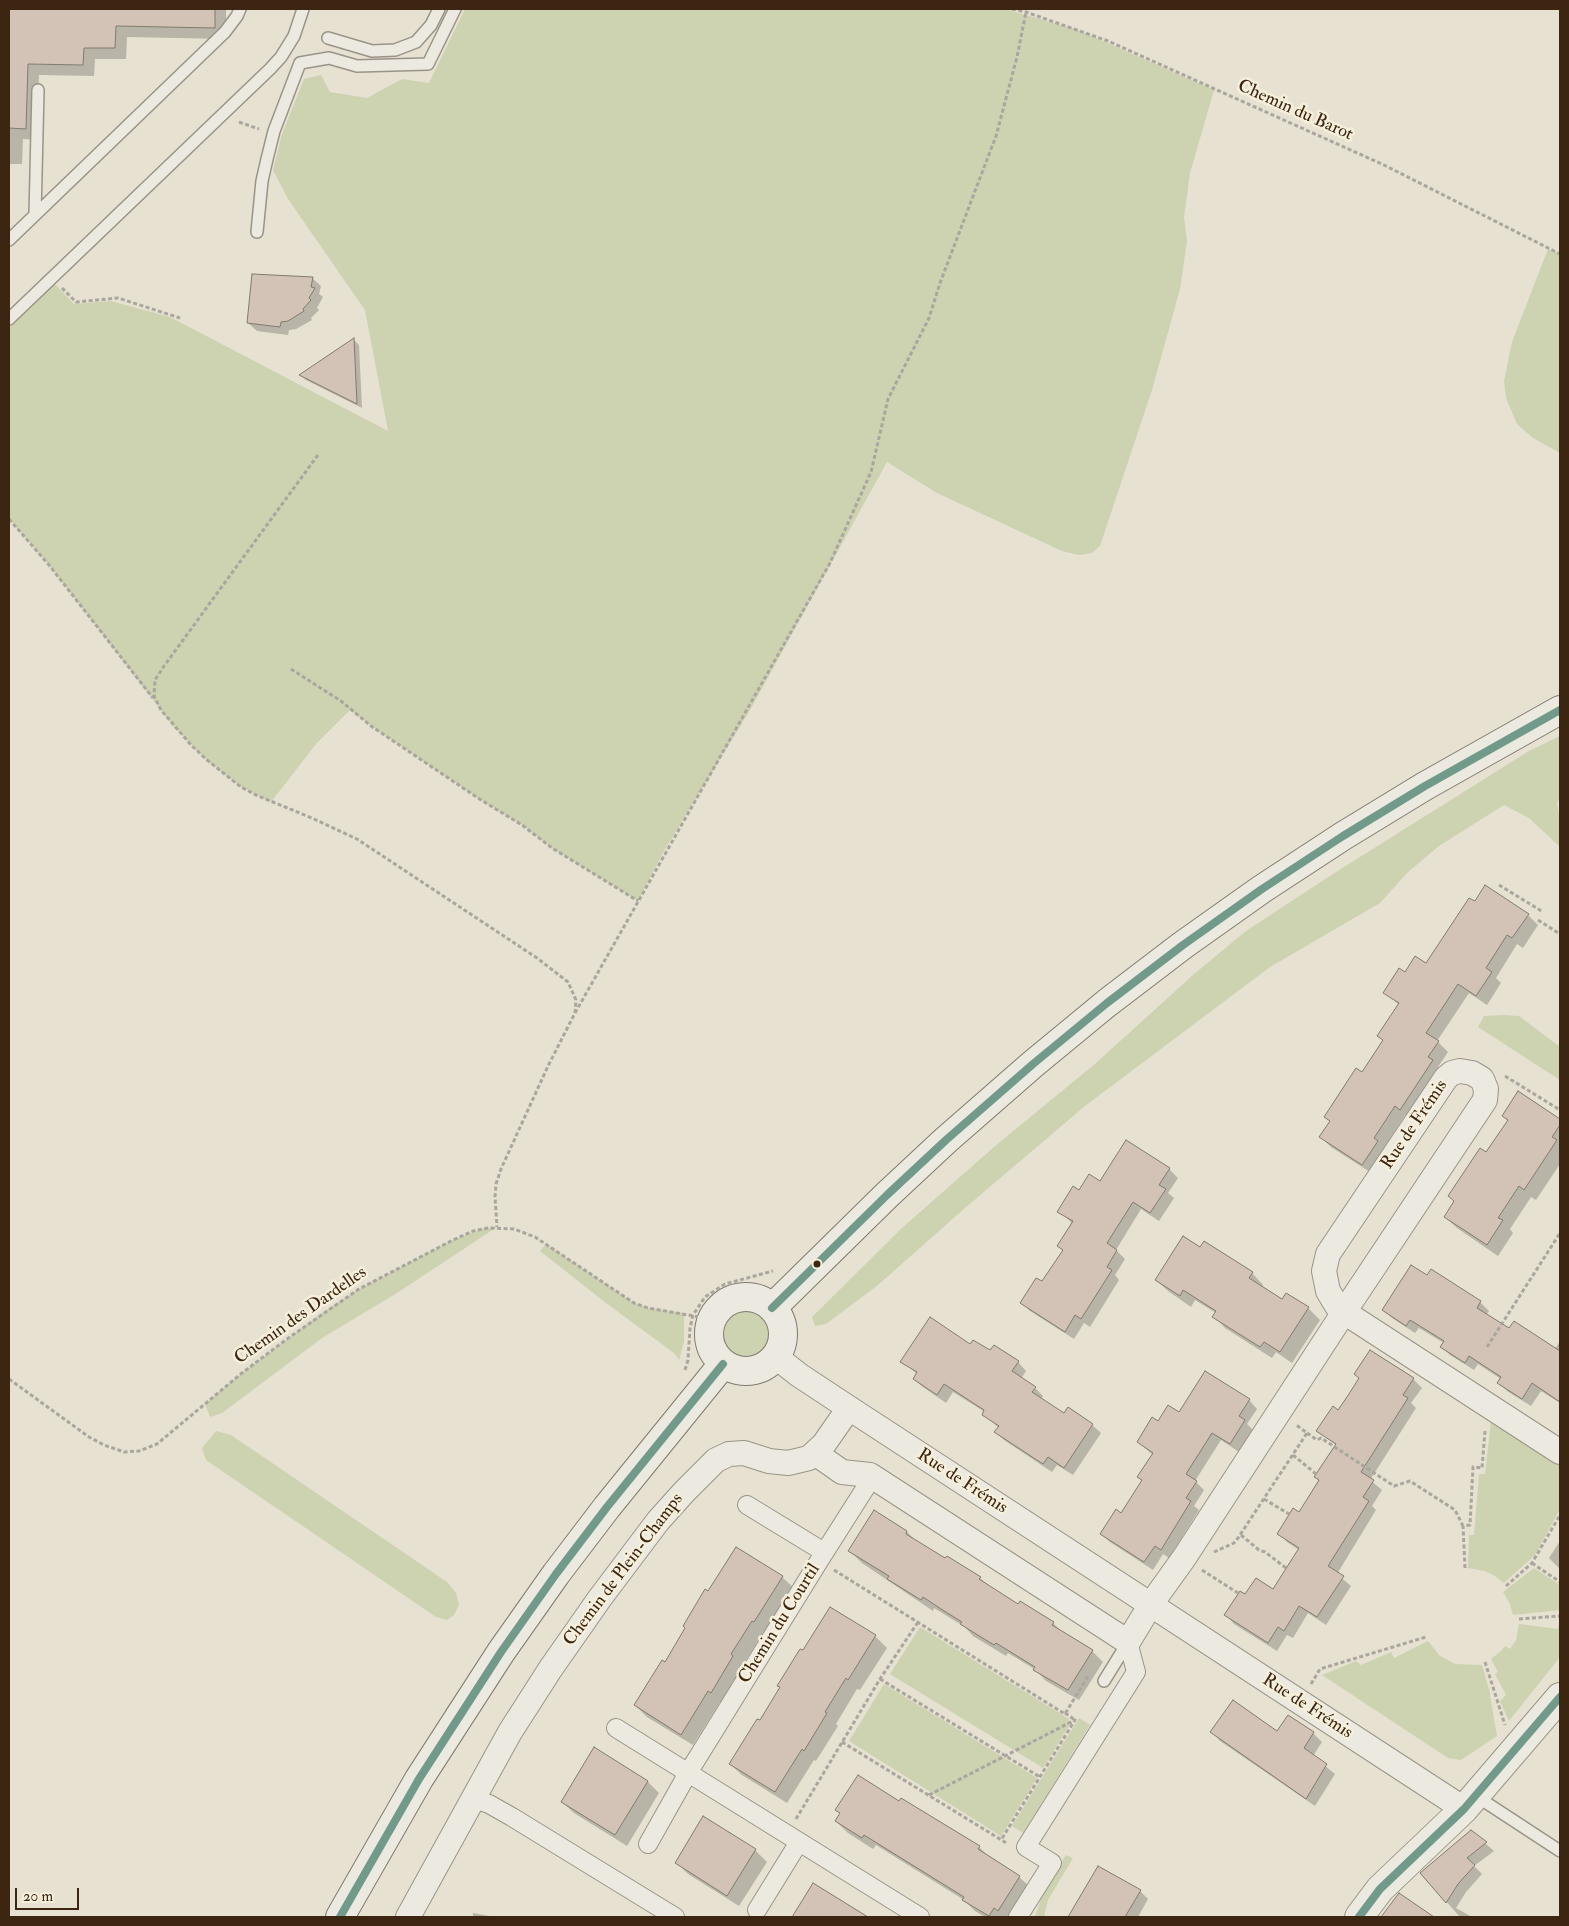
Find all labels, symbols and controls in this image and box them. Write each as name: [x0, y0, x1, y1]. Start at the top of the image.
street label: Chemin du Barot: [1234, 76, 1356, 146]
street label: Rue de Frémis: [1377, 1076, 1453, 1174]
unlabelled marker: [812, 1259, 822, 1269]
street label: Chemin des Dardelles: [231, 1262, 371, 1370]
street label: Rue de Frémis: [913, 1445, 1011, 1519]
street label: Chemin de Plein-Champs: [560, 1489, 688, 1651]
street label: Chemin du Courtil: [735, 1560, 825, 1688]
street label: Rue de Frémis: [1258, 1670, 1356, 1744]
scale bar: [18, 1878, 81, 1910]
text: 20 m: [23, 1887, 53, 1906]

